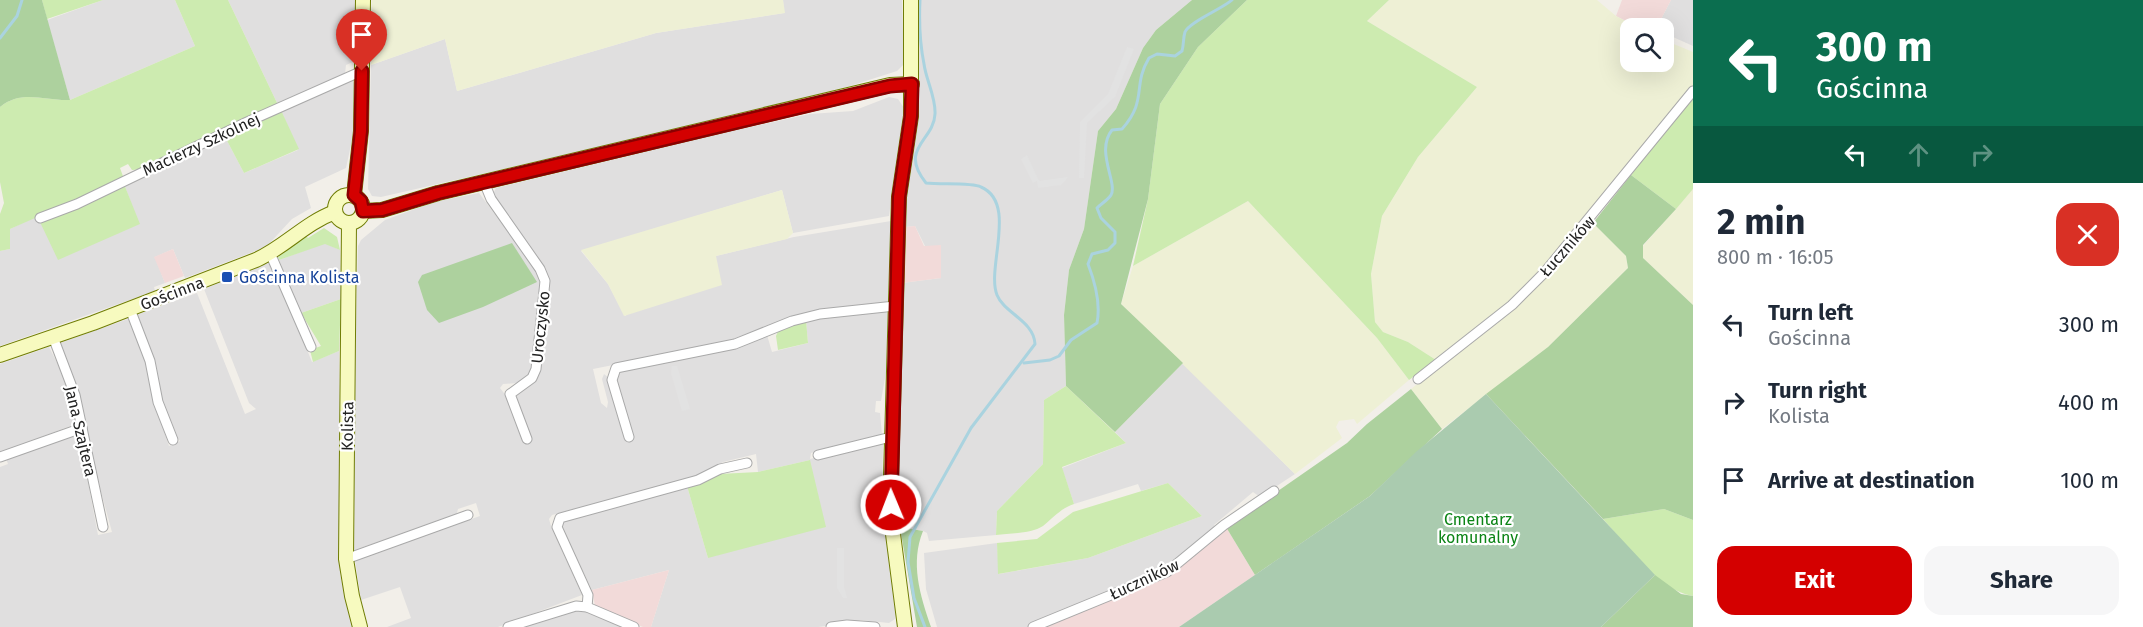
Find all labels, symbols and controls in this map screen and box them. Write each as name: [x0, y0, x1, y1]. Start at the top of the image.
pin: [336, 9, 387, 71]
icon: arrive: [345, 18, 378, 51]
map controls: [1620, 18, 1674, 72]
button: search: [1620, 18, 1674, 72]
text: 300 m: [1816, 22, 1932, 72]
icon: left: [1717, 24, 1795, 102]
text: Gościnna: [1816, 73, 1928, 105]
street label: Macierzy Szkolnej: [139, 109, 263, 180]
icon: left: [1839, 138, 1872, 171]
icon: ahead: [1902, 138, 1935, 171]
icon: right: [1965, 138, 1998, 171]
text: 2 min: [1717, 200, 1806, 244]
button: close: [2056, 203, 2119, 266]
street label: Łuczników: [1536, 212, 1599, 281]
text: 800 m · 16:05: [1717, 245, 1833, 269]
place label: Gościnna Kolista: [239, 268, 359, 287]
marker: Gościnna Kolista: [220, 270, 234, 284]
street label: Gościnna: [138, 273, 207, 314]
street label: Uroczysko: [527, 290, 554, 364]
text: Turn left: [1768, 299, 1853, 326]
icon: left: [1717, 308, 1750, 341]
text: 300 m: [2059, 311, 2119, 338]
text: Gościnna: [1768, 326, 1851, 350]
text: Turn right: [1768, 377, 1867, 404]
street label: Jana Szajtera: [61, 384, 100, 478]
icon: right: [1717, 386, 1750, 419]
text: 400 m: [2058, 389, 2119, 416]
street label: Kolista: [338, 401, 357, 451]
text: Kolista: [1768, 404, 1830, 428]
icon: arrive: [1717, 464, 1750, 497]
text: Arrive at destination: [1768, 467, 1975, 494]
text: 100 m: [2060, 467, 2119, 494]
position arrow: [859, 473, 923, 537]
park label: Cmentarz komunalny: [1438, 510, 1518, 547]
button: Exit: [1717, 546, 1912, 615]
button: Share: [1924, 546, 2119, 615]
street label: Łuczników: [1106, 555, 1183, 604]

